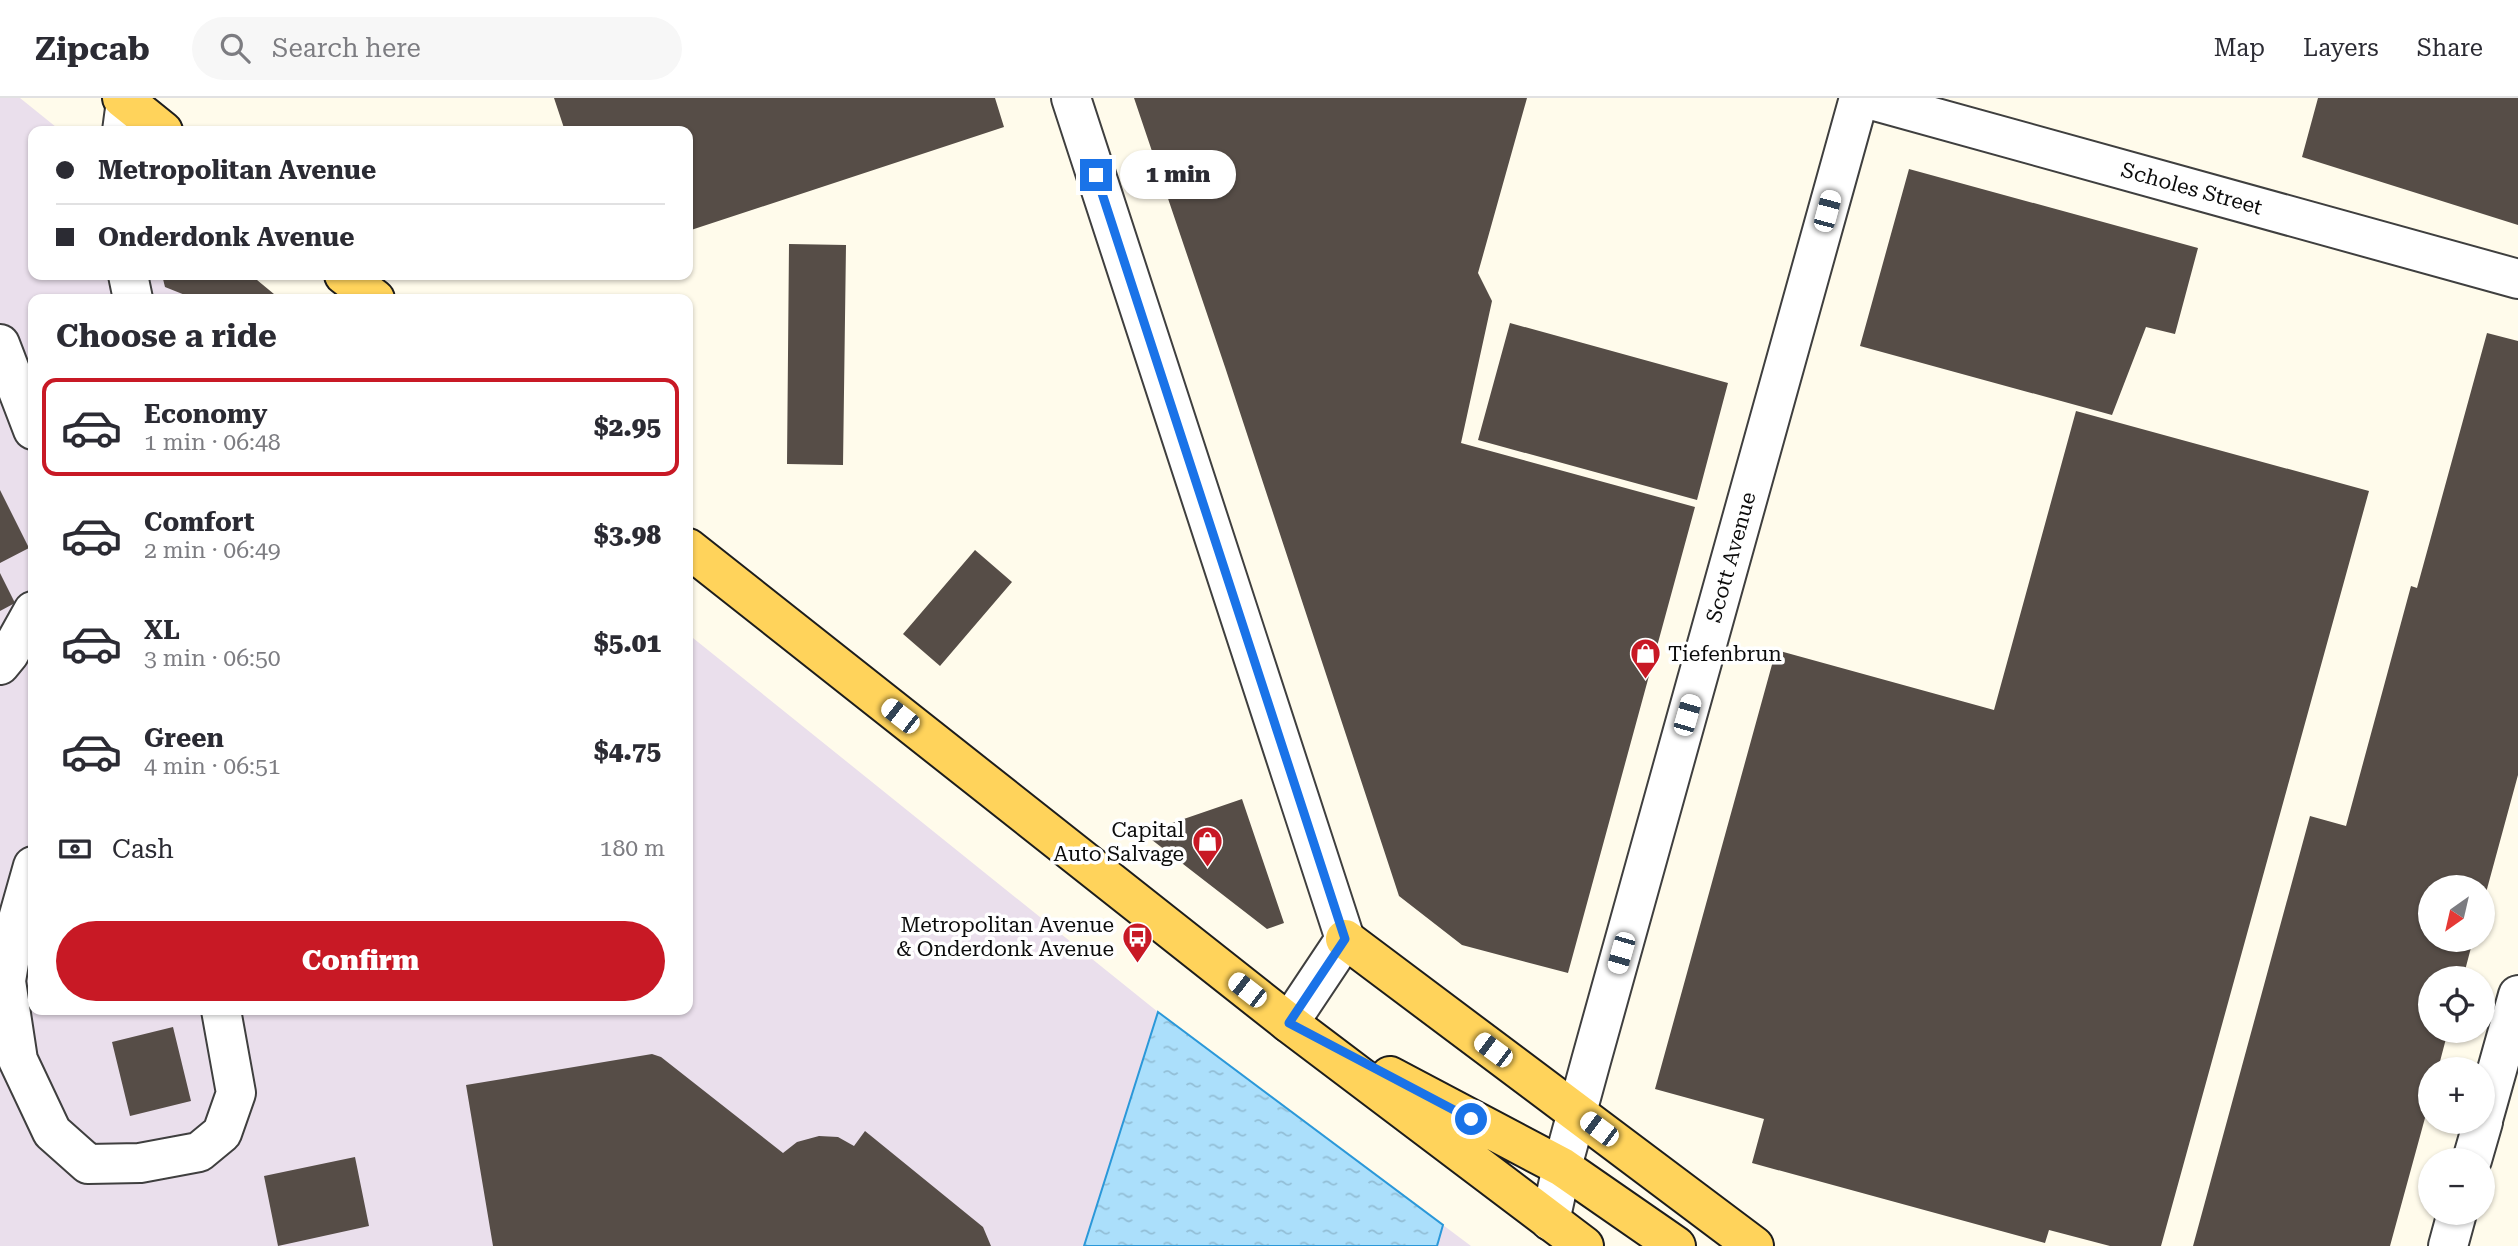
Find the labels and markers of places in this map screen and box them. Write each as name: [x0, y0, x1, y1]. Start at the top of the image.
shop icon: Tiefenbrun: [1628, 637, 1662, 681]
place label: Tiefenbrun: [1668, 642, 1782, 666]
place label: Capital Auto Salvage: [1053, 818, 1184, 866]
shop icon: Capital Auto Salvage: [1190, 825, 1224, 869]
place label: Metropolitan Avenue & Onderdonk Avenue: [896, 913, 1114, 961]
bus stop icon: Metropolitan Avenue & Onderdonk Avenue: [1120, 920, 1154, 964]

